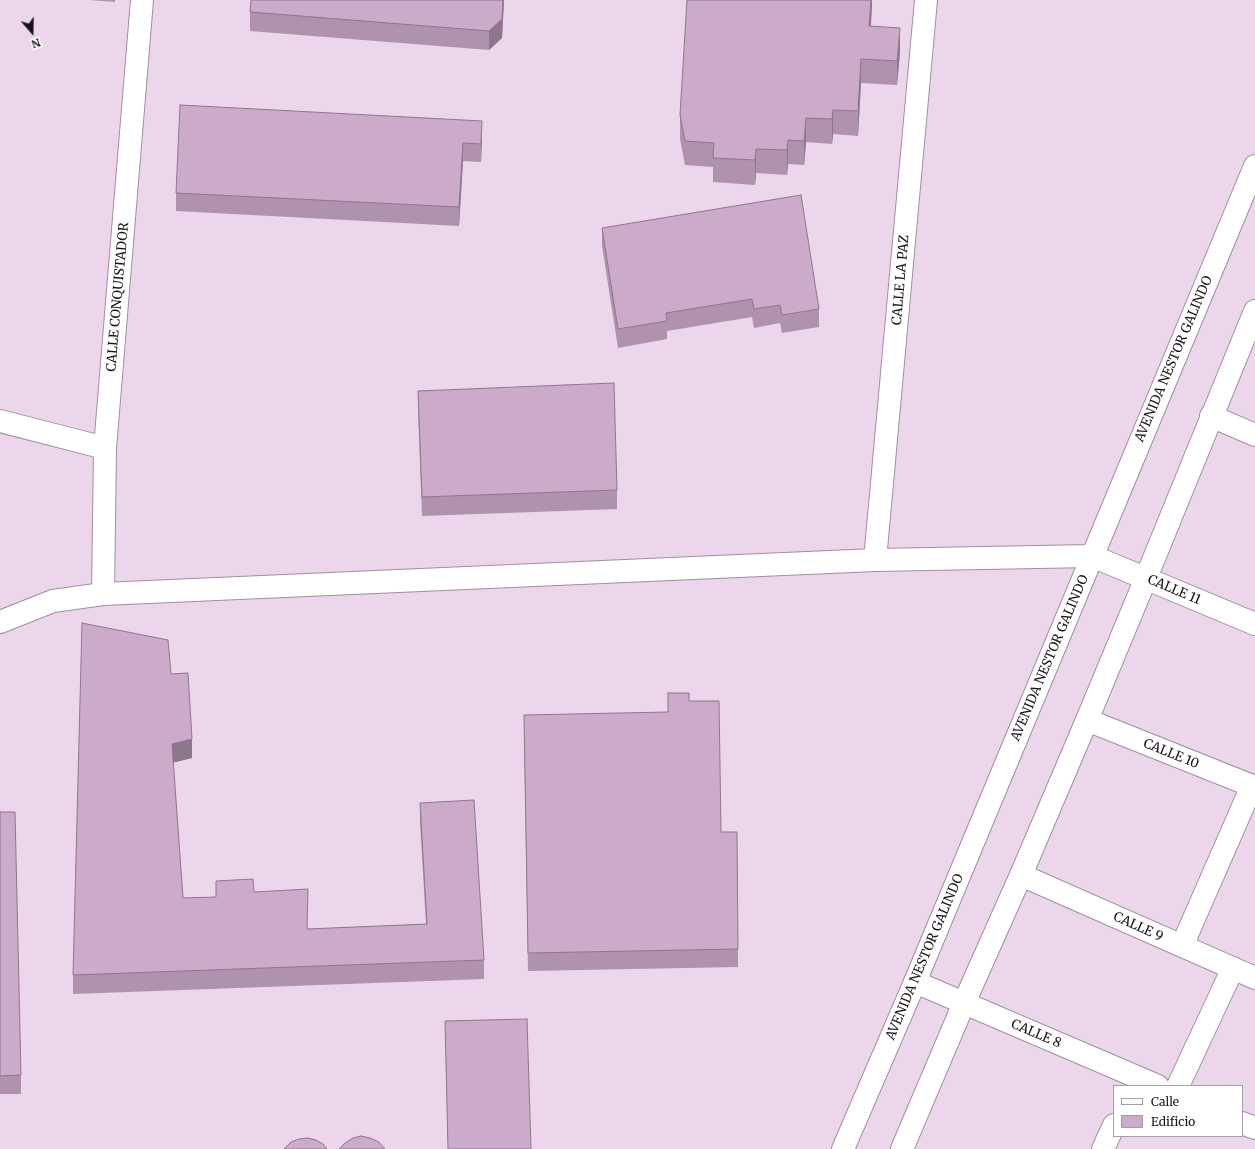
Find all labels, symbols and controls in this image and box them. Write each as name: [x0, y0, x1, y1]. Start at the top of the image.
north arrow: [12, 12, 52, 52]
text: N: [30, 35, 43, 51]
street label: CALLE CONQUISTADOR: [104, 222, 132, 372]
street label: CALLE LA PAZ: [889, 234, 913, 326]
street label: AVENIDA NESTOR GALINDO: [1132, 274, 1216, 444]
street label: CALLE 11: [1145, 572, 1203, 608]
street label: AVENIDA NESTOR GALINDO: [1008, 573, 1092, 743]
street label: CALLE 10: [1141, 736, 1201, 772]
street label: AVENIDA NESTOR GALINDO: [883, 872, 967, 1042]
street label: CALLE 9: [1111, 909, 1165, 945]
street label: CALLE 8: [1009, 1017, 1063, 1051]
legend: [1113, 1085, 1243, 1137]
text: Calle: [1151, 1094, 1179, 1109]
text: Edificio: [1151, 1114, 1195, 1129]

